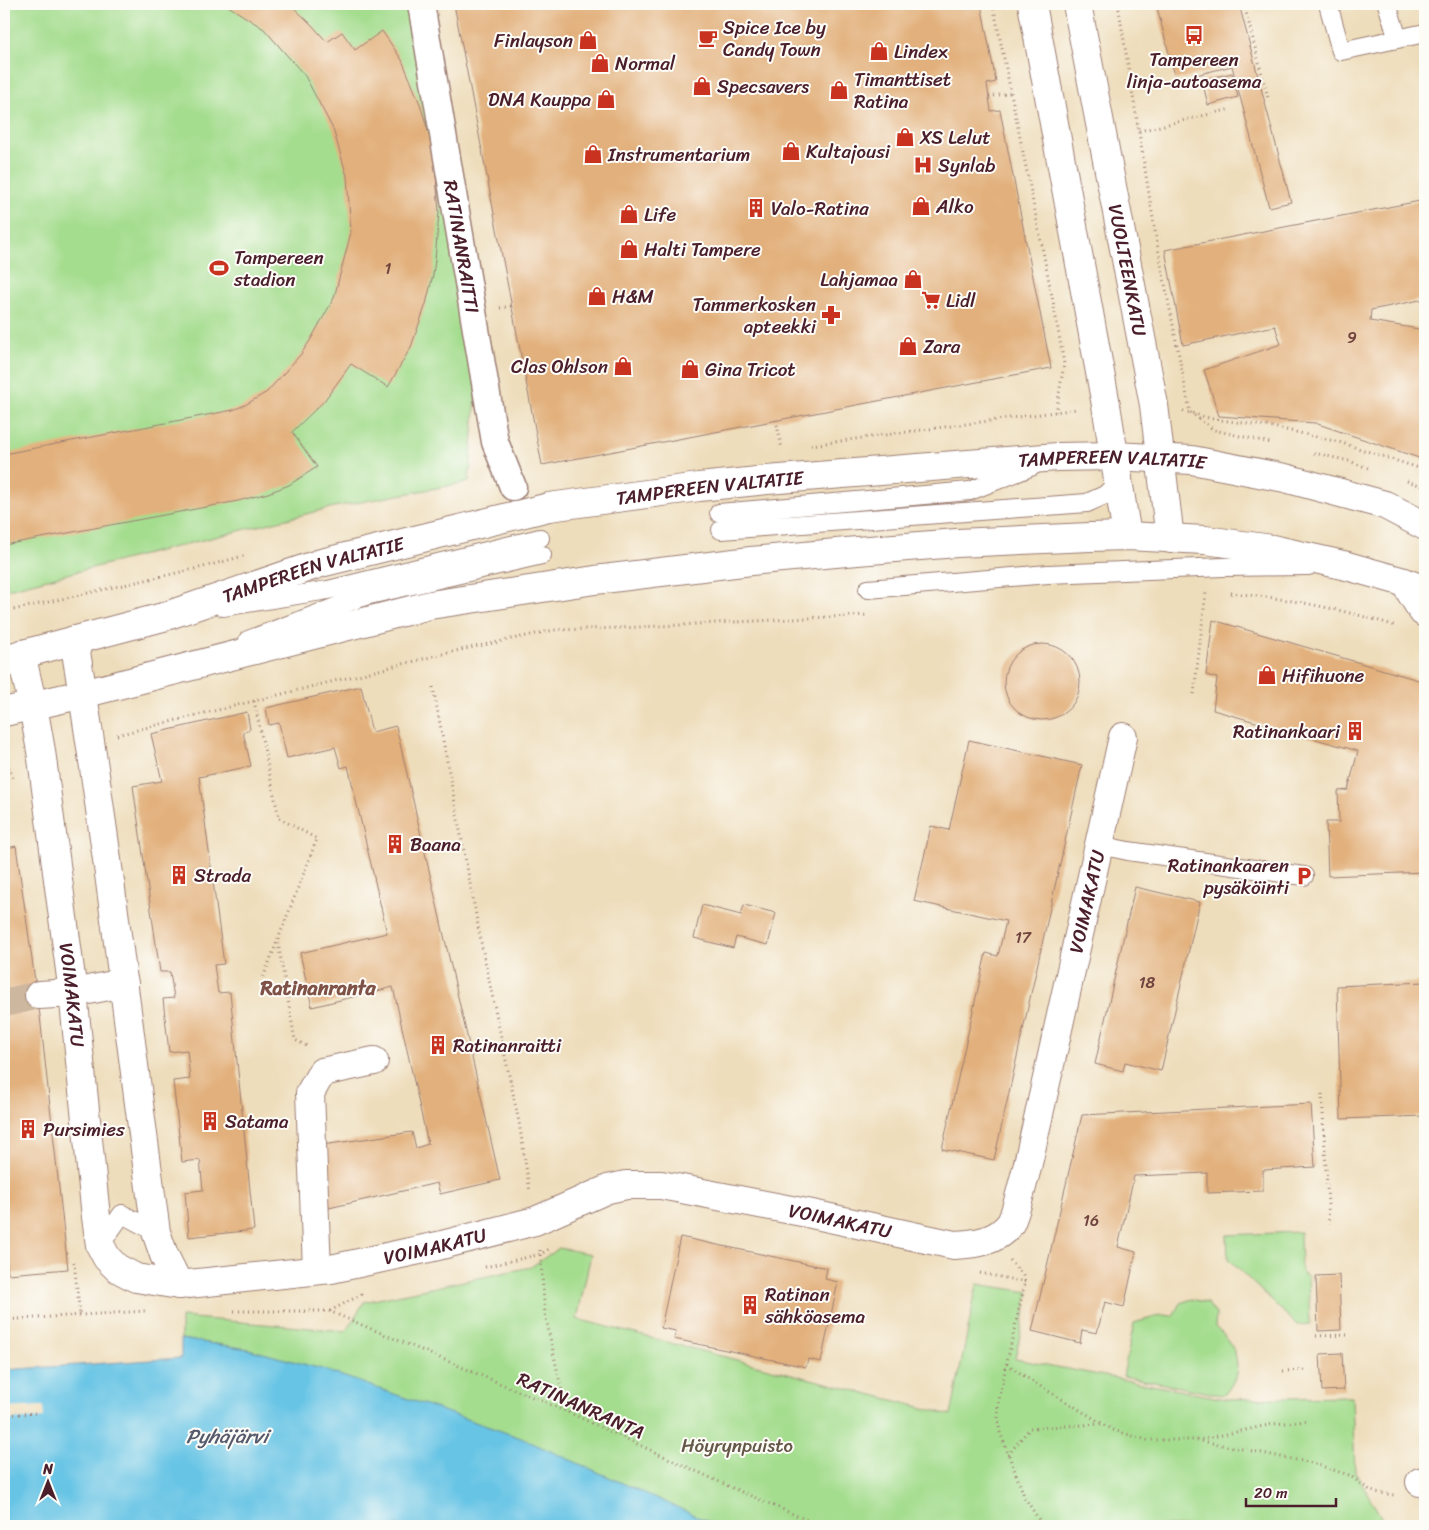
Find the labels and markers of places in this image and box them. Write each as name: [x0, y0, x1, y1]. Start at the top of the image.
place label: Spice Ice by Candy Town: [723, 11, 826, 66]
place label: Finlayson: [494, 24, 573, 57]
bus stop icon: Tampereen linja-autoasema: [1183, 24, 1205, 46]
cafe icon: Spice Ice by Candy Town: [697, 27, 719, 49]
shop icon: Finlayson: [577, 29, 599, 51]
place label: Lindex: [894, 35, 948, 68]
shop icon: Lindex: [868, 40, 890, 62]
place label: Tampereen linja-autoasema: [1127, 43, 1262, 98]
place label: Normal: [615, 47, 676, 80]
shop icon: Normal: [589, 52, 611, 74]
place label: Timanttiset Ratina: [854, 63, 951, 118]
place label: Specsavers: [717, 70, 809, 103]
shop icon: Specsavers: [691, 75, 713, 97]
shop icon: Timanttiset Ratina: [828, 79, 850, 101]
place label: DNA Kauppa: [488, 83, 591, 116]
shop icon: DNA Kauppa: [595, 88, 617, 110]
place label: XS Lelut: [919, 121, 991, 154]
shop icon: XS Lelut: [894, 126, 916, 148]
place label: Kultajousi: [806, 135, 891, 168]
place label: Instrumentarium: [607, 138, 750, 171]
shop icon: Kultajousi: [780, 140, 802, 162]
shop icon: Instrumentarium: [582, 143, 604, 165]
place label: Synlab: [938, 149, 995, 182]
hospital icon: Synlab: [912, 154, 934, 176]
place label: Alko: [935, 190, 974, 223]
place label: Valo-Ratina: [771, 192, 869, 225]
shop icon: Alko: [910, 195, 932, 217]
building icon: Valo-Ratina: [745, 197, 767, 219]
place label: Life: [644, 198, 676, 231]
shop icon: Life: [618, 203, 640, 225]
place label: Halti Tampere: [644, 233, 761, 266]
shop icon: Halti Tampere: [618, 238, 640, 260]
place label: Tampereen stadion: [233, 241, 324, 296]
sports icon: Tampereen stadion: [208, 257, 230, 279]
place label: Lahjamaa: [820, 263, 898, 296]
shop icon: Lahjamaa: [902, 268, 924, 290]
place label: H&M: [612, 280, 654, 313]
place label: Lidl: [946, 284, 976, 317]
shop icon: H&M: [586, 285, 608, 307]
place label: Tammerkosken apteekki: [693, 288, 817, 343]
supermarket icon: Lidl: [920, 289, 942, 311]
pharmacy icon: Tammerkosken apteekki: [820, 304, 842, 326]
place label: Zara: [923, 330, 961, 363]
shop icon: Zara: [897, 335, 919, 357]
place label: Clas Ohlson: [511, 350, 608, 383]
place label: Gina Tricot: [705, 353, 796, 386]
shop icon: Clas Ohlson: [612, 355, 634, 377]
shop icon: Gina Tricot: [679, 358, 701, 380]
place label: Hifihuone: [1282, 659, 1365, 692]
shop icon: Hifihuone: [1256, 664, 1278, 686]
place label: Ratinankaari: [1233, 715, 1341, 748]
building icon: Ratinankaari: [1344, 720, 1366, 742]
place label: Baana: [410, 828, 461, 861]
building icon: Baana: [384, 833, 406, 855]
place label: Ratinankaaren pysäköinti: [1168, 849, 1290, 904]
place label: Strada: [194, 859, 252, 892]
building icon: Strada: [168, 864, 190, 886]
parking icon: Ratinankaaren pysäköinti: [1293, 865, 1315, 887]
place label: Ratinanraitti: [453, 1029, 562, 1062]
building icon: Ratinanraitti: [427, 1034, 449, 1056]
place label: Satama: [225, 1105, 289, 1138]
building icon: Satama: [199, 1110, 221, 1132]
place label: Pursimies: [43, 1113, 125, 1146]
building icon: Pursimies: [17, 1118, 39, 1140]
place label: Ratinan sähköasema: [764, 1278, 866, 1333]
building icon: Ratinan sähköasema: [739, 1294, 761, 1316]

